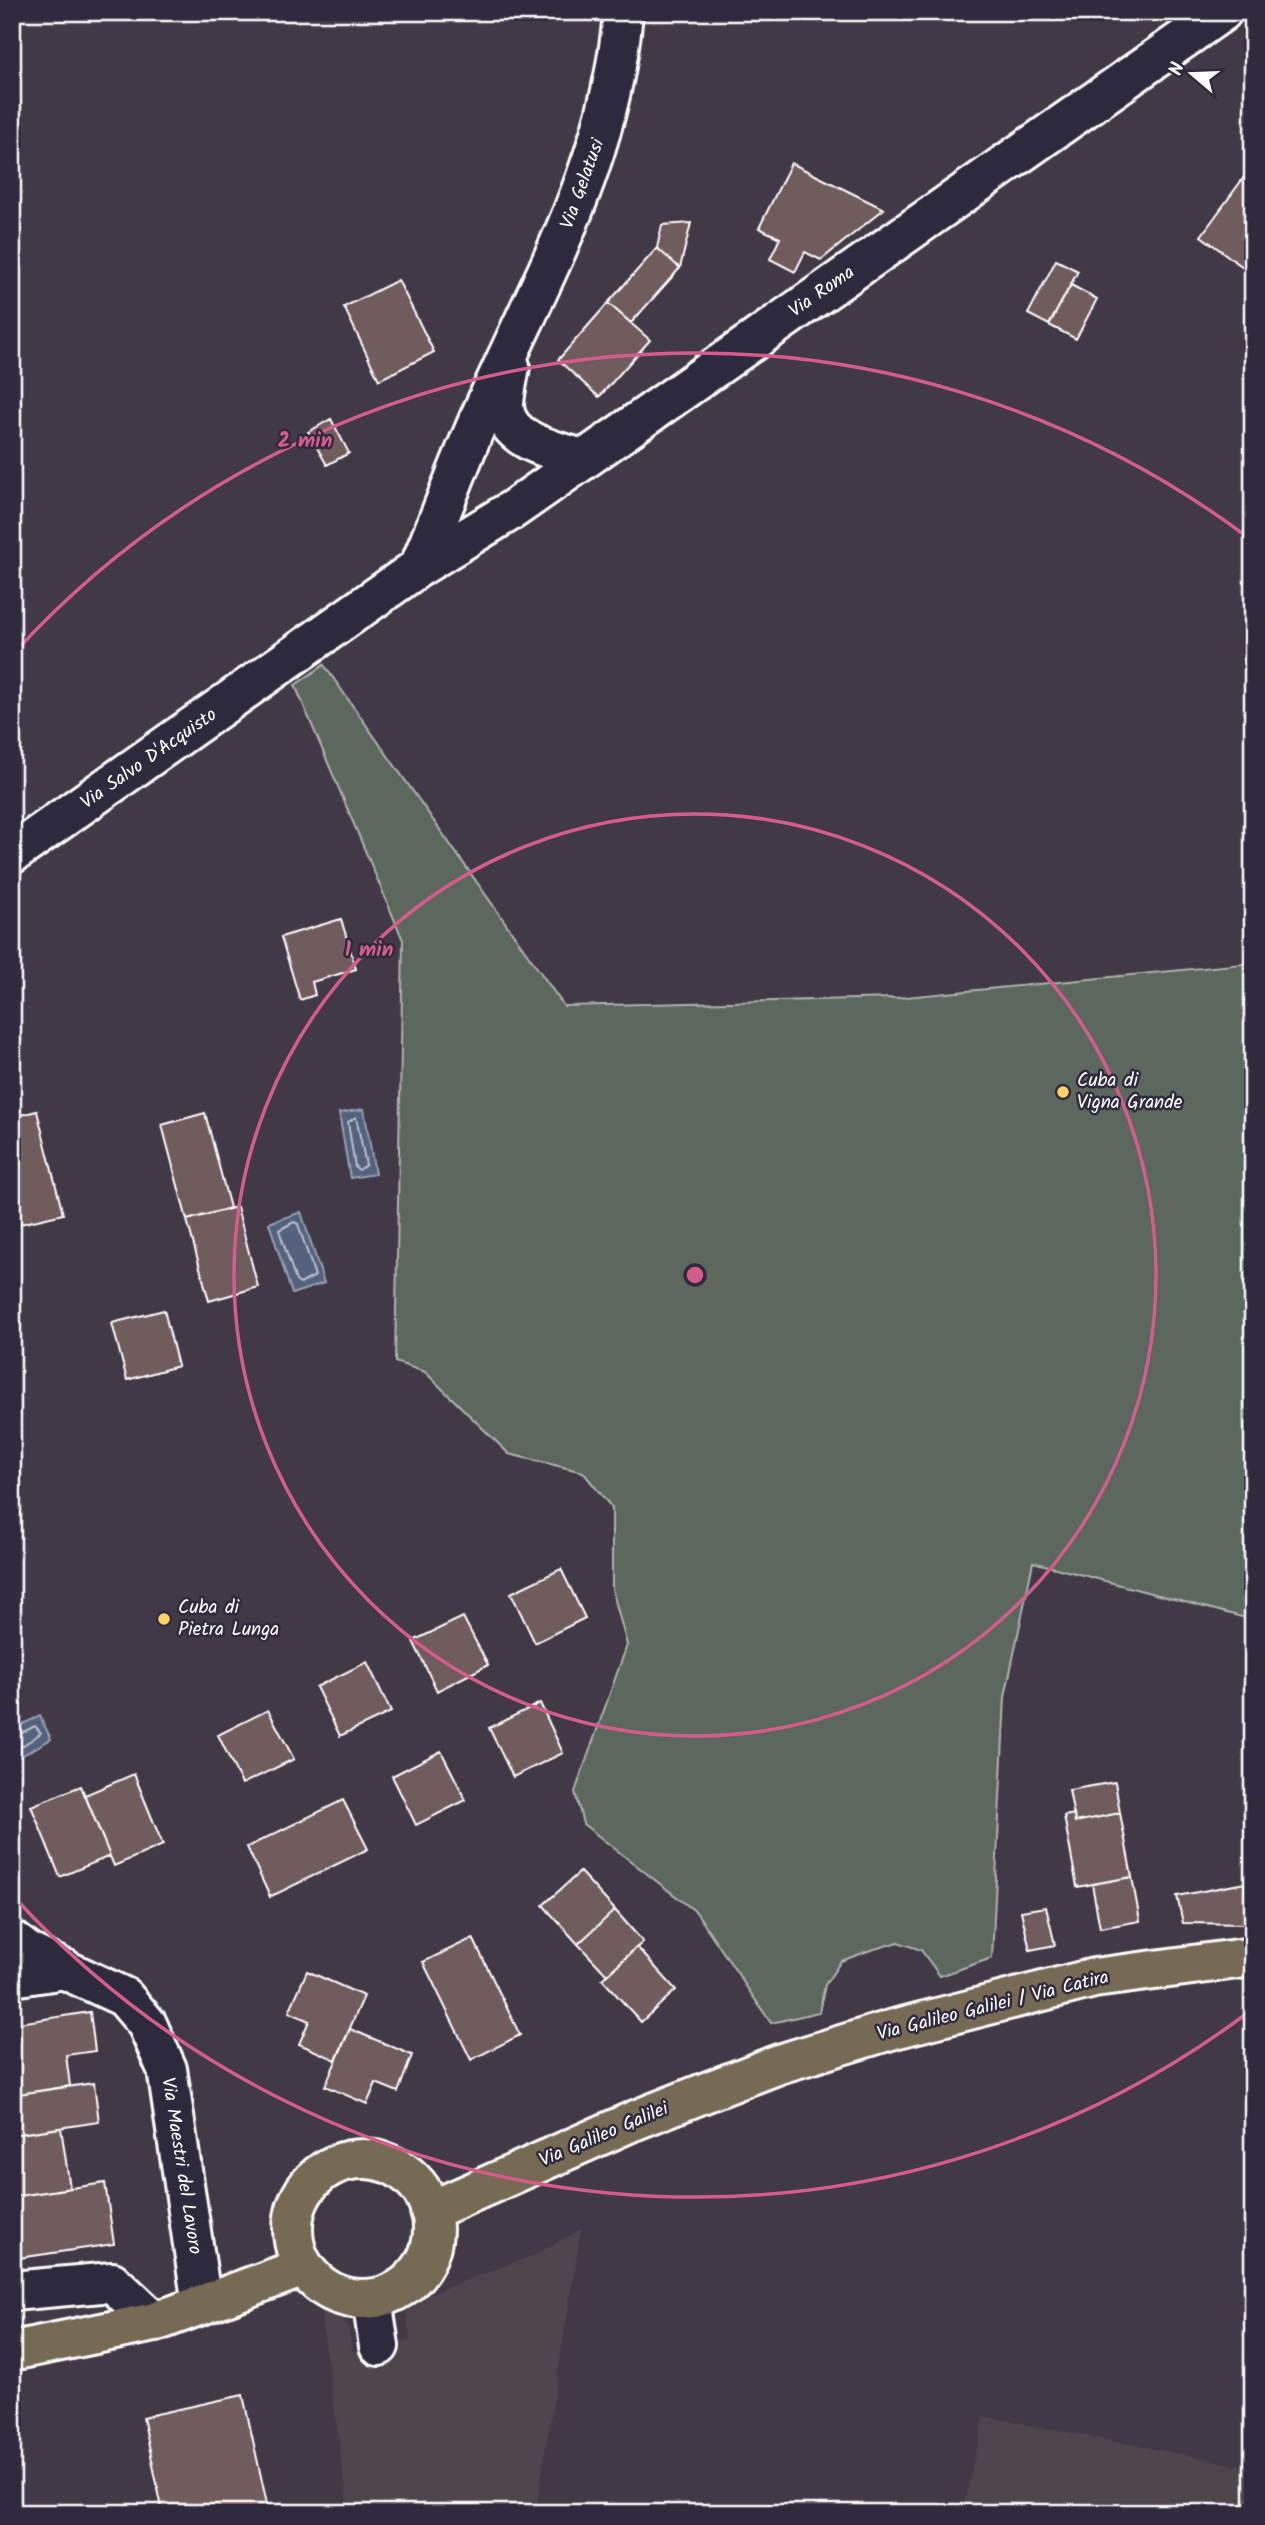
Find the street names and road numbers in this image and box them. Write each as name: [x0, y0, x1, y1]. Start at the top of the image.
street label: Via Gelatusi: [553, 133, 614, 233]
street label: Via Roma: [783, 258, 861, 326]
street label: Via Salvo D'Acquisto: [75, 701, 223, 817]
street label: Via Galileo Galilei / Via Catira: [874, 1963, 1112, 2049]
street label: Via Maestri del Lavoro: [152, 2075, 210, 2257]
street label: Via Galileo Galilei: [535, 2094, 675, 2176]

